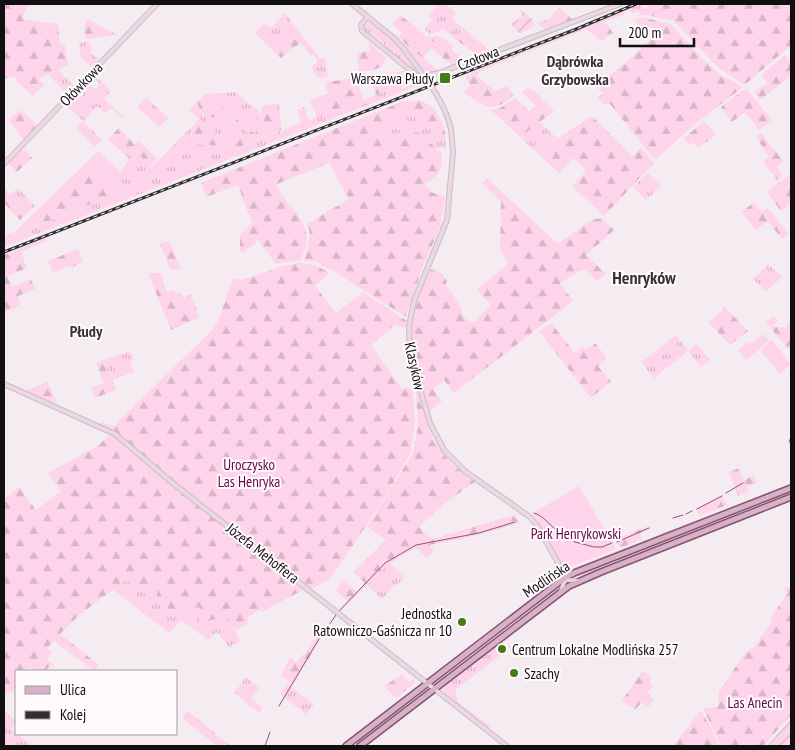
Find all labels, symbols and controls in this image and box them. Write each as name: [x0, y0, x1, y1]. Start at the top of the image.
scale bar: [620, 15, 694, 47]
text: 200 m: [628, 23, 661, 42]
street label: Czołowa: [455, 41, 501, 75]
district label: Dąbrówka Grzybowska: [541, 51, 609, 89]
street label: Ołówkowa: [55, 58, 107, 110]
place label: Warszawa Płudy: [351, 69, 434, 88]
marker: Warszawa Płudy: [438, 71, 452, 85]
district label: Henryków: [612, 266, 676, 289]
district label: Płudy: [70, 321, 103, 341]
street label: Klasyków: [400, 340, 430, 392]
park label: Uroczysko Las Henryka: [218, 455, 280, 491]
street label: Józefa Mehoffera: [222, 518, 303, 587]
park label: Park Henrykowski: [531, 524, 621, 543]
street label: Modlińska: [519, 556, 573, 602]
place label: Jednostka Ratowniczo-Gaśnicza nr 10: [313, 604, 452, 640]
marker: Jednostka Ratowniczo-Gaśnicza nr 10: [456, 616, 468, 628]
place label: Centrum Lokalne Modlińska 257: [512, 640, 678, 659]
marker: Centrum Lokalne Modlińska 257: [496, 643, 508, 655]
place label: Szachy: [524, 664, 560, 683]
marker: Szachy: [508, 667, 520, 679]
legend: [15, 670, 178, 735]
text: Ulica: [60, 680, 86, 699]
park label: Las Anecin: [728, 693, 782, 712]
text: Kolej: [60, 705, 86, 724]

